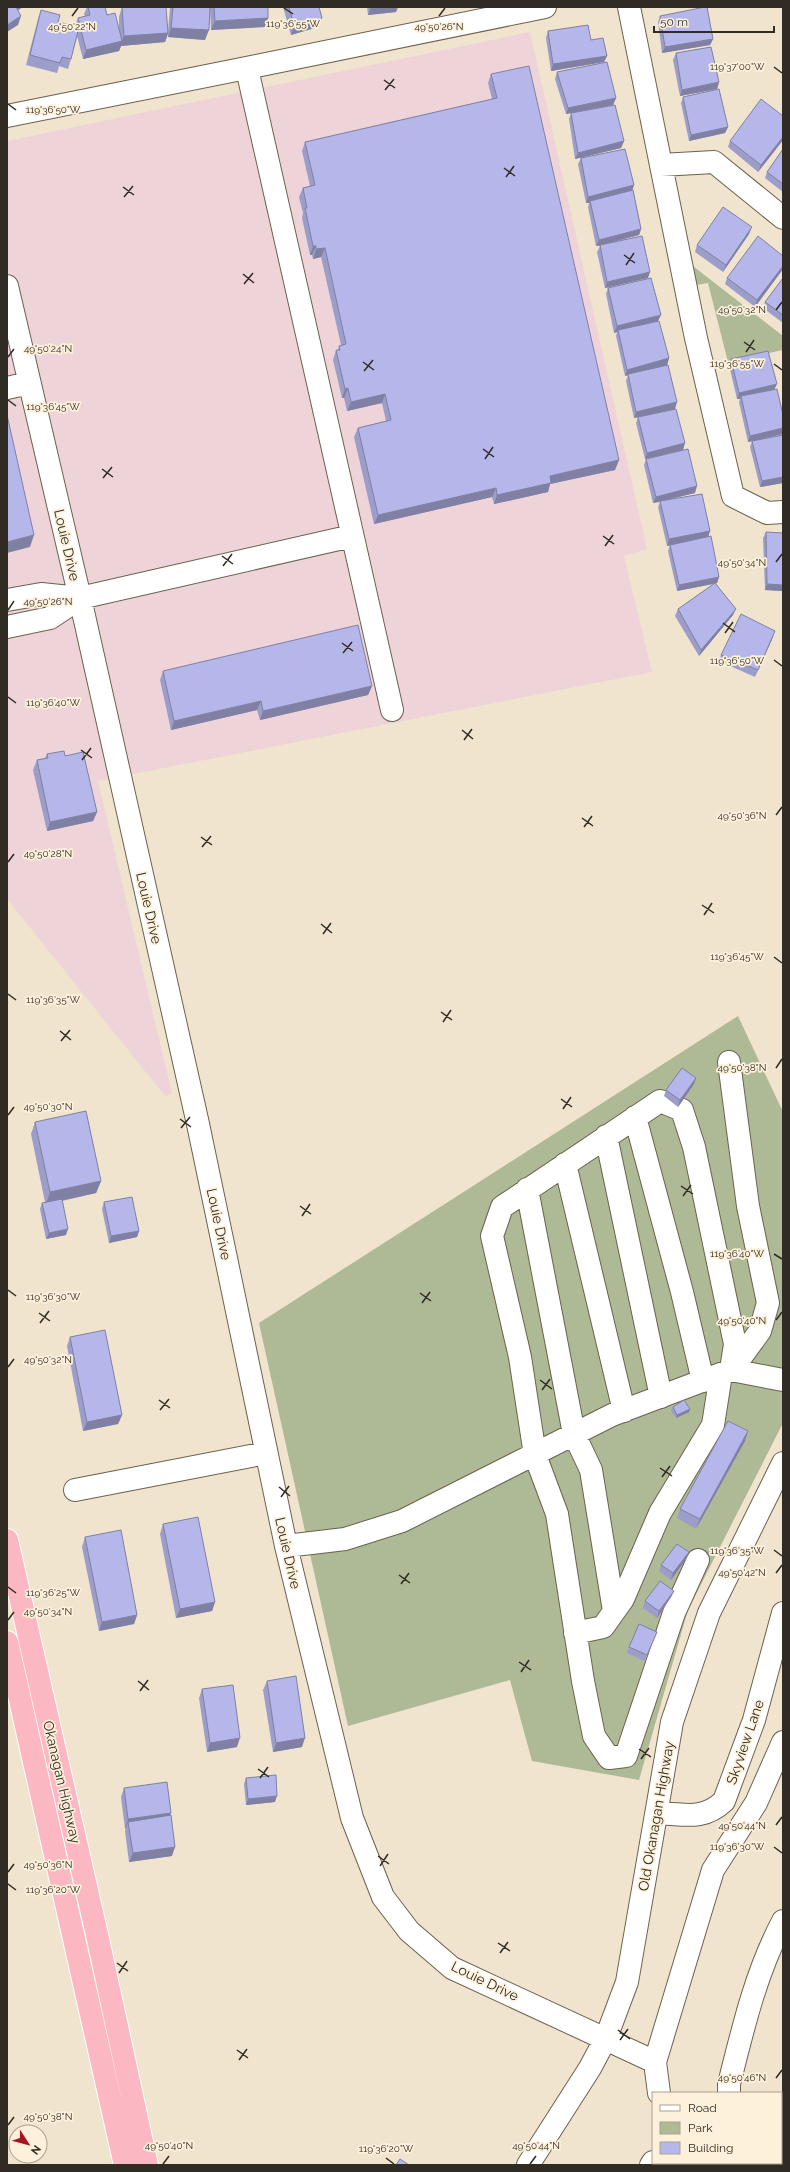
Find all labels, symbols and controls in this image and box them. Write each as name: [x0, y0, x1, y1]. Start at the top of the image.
scale bar: [654, 8, 774, 34]
text: 50 m: [660, 15, 688, 29]
text: 119°36'55"W: [266, 18, 321, 29]
text: 49°50'22"N: [48, 21, 96, 32]
text: 49°50'26"N: [415, 21, 463, 32]
text: 119°37'00"W: [710, 61, 765, 72]
text: 119°36'50"W: [26, 104, 81, 115]
text: 49°50'32"N: [718, 304, 766, 315]
text: 49°50'24"N: [24, 343, 72, 354]
text: 119°36'55"W: [710, 358, 765, 369]
text: 119°36'45"W: [26, 401, 80, 412]
street label: Louie Drive: [51, 508, 83, 582]
text: 49°50'34"N: [718, 557, 766, 568]
text: 49°50'26"N: [24, 596, 72, 607]
text: 119°36'50"W: [710, 655, 765, 666]
text: 119°36'40"W: [26, 697, 81, 708]
text: 49°50'36"N: [718, 810, 766, 821]
text: 49°50'28"N: [24, 848, 72, 859]
street label: Louie Drive: [133, 871, 165, 945]
text: 119°36'45"W: [710, 951, 764, 962]
text: 119°36'35"W: [26, 994, 81, 1005]
text: 49°50'38"N: [718, 1062, 766, 1073]
text: 49°50'30"N: [24, 1101, 72, 1112]
street label: Louie Drive: [204, 1187, 234, 1261]
text: 119°36'40"W: [710, 1248, 765, 1259]
text: 119°36'30"W: [26, 1291, 81, 1302]
text: 49°50'40"N: [718, 1315, 766, 1326]
text: 49°50'32"N: [24, 1354, 72, 1365]
street label: Louie Drive: [272, 1516, 304, 1590]
text: 119°36'35"W: [710, 1545, 765, 1556]
text: 49°50'42"N: [718, 1567, 766, 1578]
text: 119°36'25"W: [26, 1587, 80, 1598]
text: 49°50'34"N: [24, 1606, 72, 1617]
street label: Skyview Lane: [723, 1697, 767, 1787]
street label: Okanagan Highway: [40, 1719, 84, 1845]
street label: Old Okanagan Highway: [635, 1739, 677, 1892]
text: 49°50'44"N: [718, 1820, 766, 1831]
text: 119°36'30"W: [710, 1841, 765, 1852]
text: 49°50'36"N: [24, 1859, 72, 1870]
text: 119°36'20"W: [26, 1884, 81, 1895]
street label: Louie Drive: [449, 1958, 521, 2004]
text: 49°50'46"N: [718, 2072, 766, 2083]
legend: [652, 2092, 782, 2164]
text: Road: [688, 2101, 717, 2115]
text: 49°50'38"N: [24, 2111, 72, 2122]
text: Park: [688, 2121, 713, 2135]
north arrow: [8, 2124, 48, 2164]
text: 49°50'40"N: [145, 2140, 193, 2151]
text: 49°50'44"N: [512, 2140, 560, 2151]
text: Building: [688, 2141, 734, 2155]
text: N: [28, 2142, 43, 2157]
text: 119°36'20"W: [359, 2143, 414, 2154]

